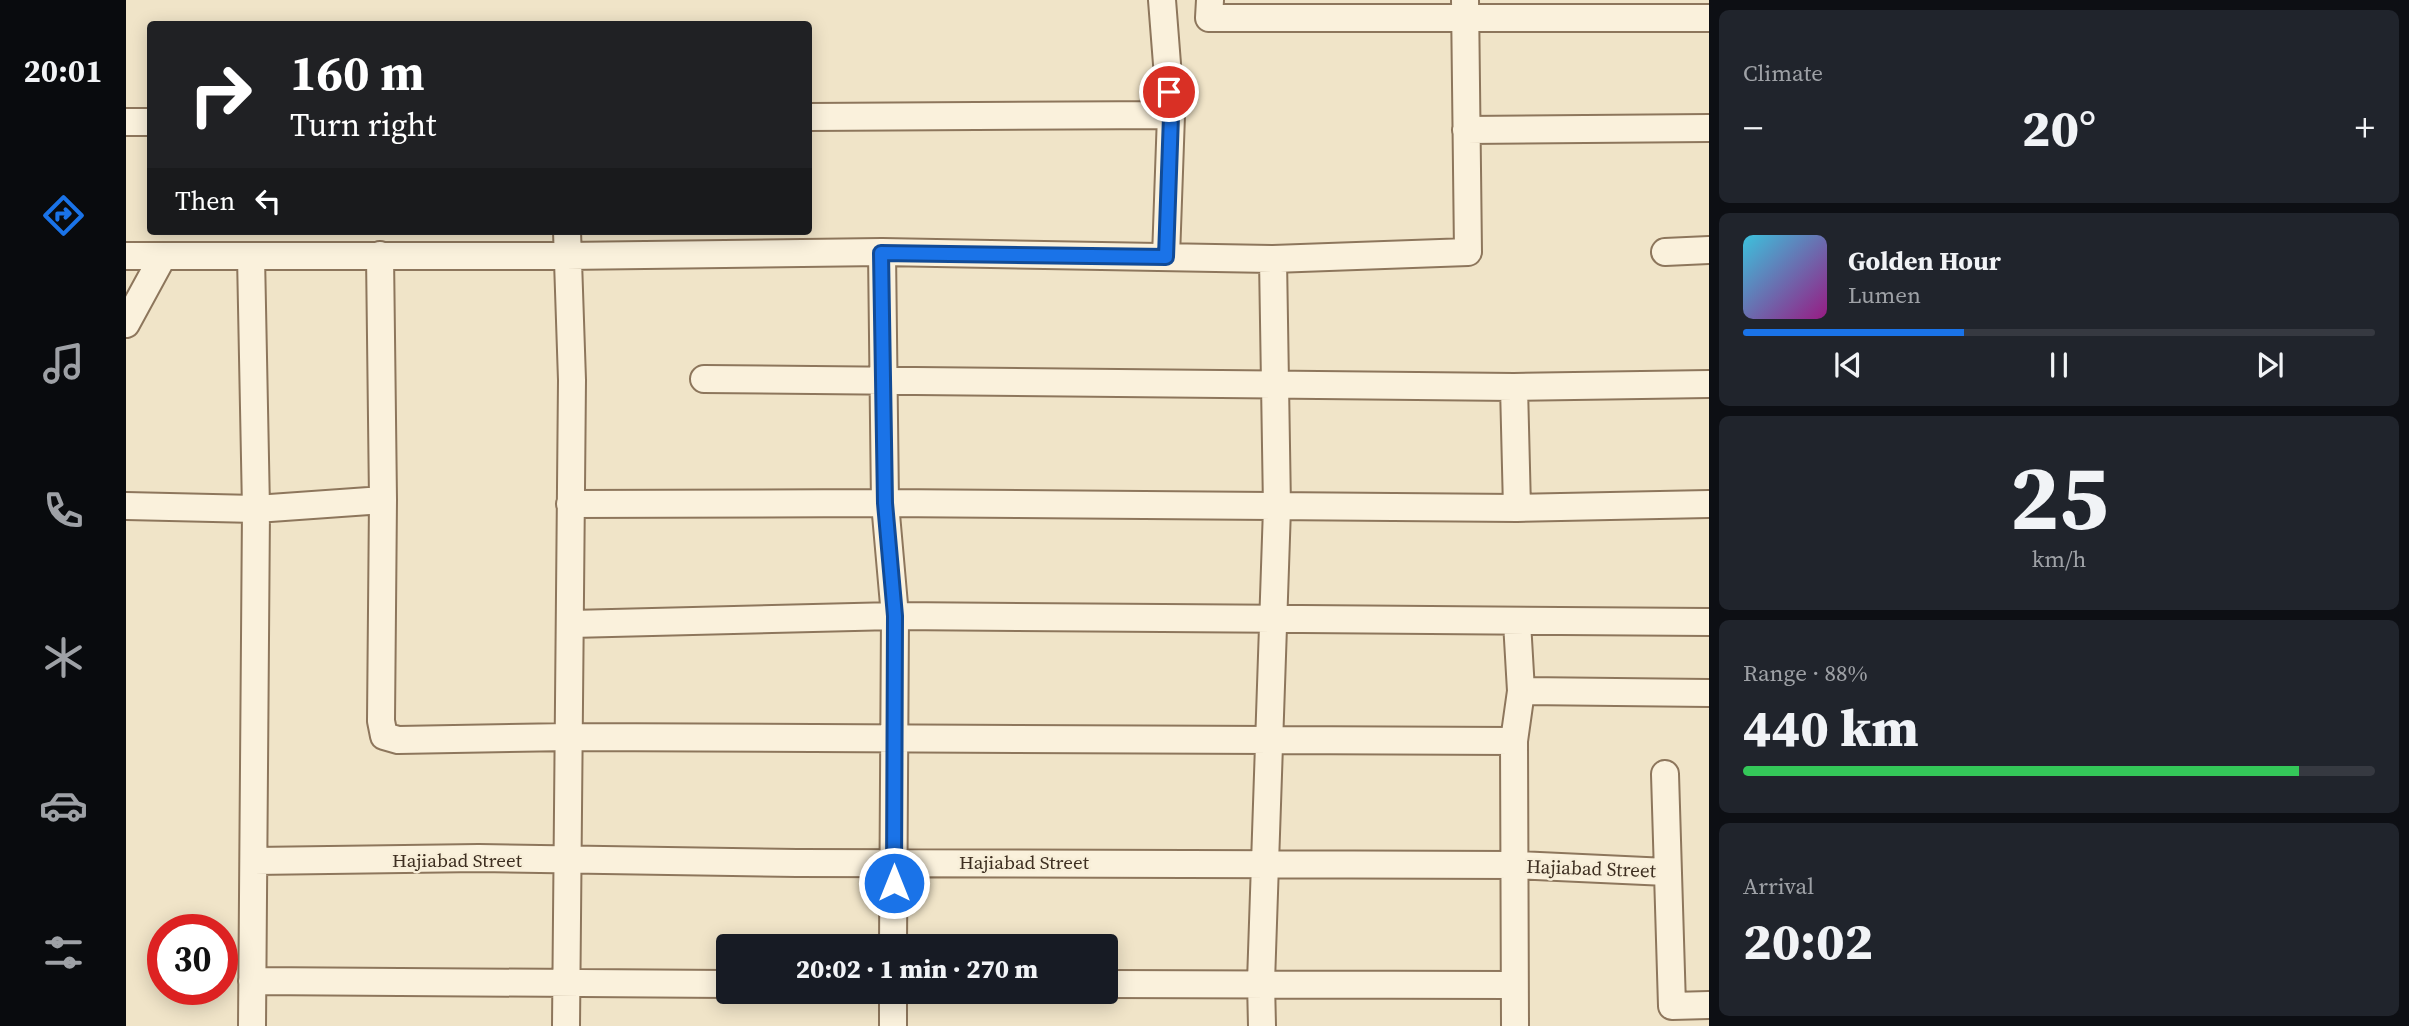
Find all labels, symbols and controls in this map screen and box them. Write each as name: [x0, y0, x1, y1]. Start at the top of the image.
text: 160 m: [290, 39, 425, 106]
text: 20:01: [24, 49, 102, 93]
icon: right: [175, 49, 266, 140]
text: Climate: [1743, 57, 1823, 89]
pin: [1139, 62, 1199, 122]
icon: arrive: [1150, 73, 1188, 111]
text: 20°: [2022, 92, 2096, 163]
text: −: [1743, 102, 1763, 154]
text: +: [2355, 102, 2375, 154]
text: Turn right: [290, 103, 436, 147]
icon: left: [249, 182, 287, 220]
text: Then: [175, 183, 235, 219]
icon: directions: [39, 191, 88, 240]
text: Golden Hour: [1848, 243, 2001, 279]
text: Lumen: [1848, 279, 1921, 311]
icon: music: [39, 339, 88, 388]
icon: previous: [1829, 346, 1867, 384]
icon: pause: [2040, 346, 2078, 384]
icon: next: [2251, 346, 2289, 384]
text: 25: [2010, 435, 2108, 559]
icon: phone: [39, 486, 88, 535]
text: km/h: [2032, 543, 2086, 575]
icon: climate: [39, 633, 88, 682]
text: Range · 88%: [1743, 657, 1868, 689]
text: 440 km: [1743, 692, 1919, 763]
icon: car: [39, 781, 88, 830]
position arrow: [857, 846, 931, 920]
street label: Hajiabad Street: [392, 847, 523, 873]
street label: Hajiabad Street: [959, 849, 1090, 875]
street label: Hajiabad Street: [1526, 853, 1657, 883]
text: Arrival: [1743, 870, 1814, 902]
text: 20:02: [1743, 905, 1873, 976]
speed limit sign: 30: [147, 914, 238, 1005]
icon: filters: [39, 928, 88, 977]
text: 20:02 · 1 min · 270 m: [796, 951, 1038, 987]

